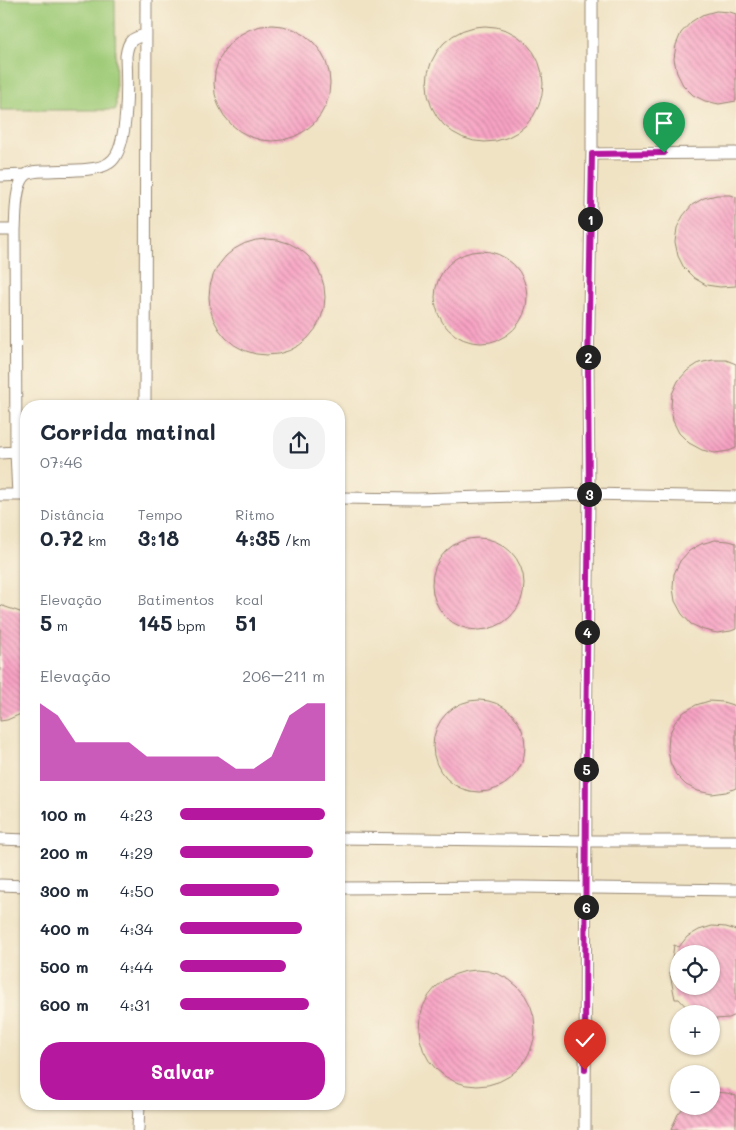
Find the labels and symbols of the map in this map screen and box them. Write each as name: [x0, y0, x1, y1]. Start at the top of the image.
pin: [643, 102, 685, 153]
pin: 1: [578, 206, 602, 232]
pin: 2: [576, 344, 600, 370]
pin: 3: [576, 482, 602, 506]
pin: 4: [574, 620, 600, 644]
pin: 5: [574, 756, 598, 782]
pin: 6: [574, 894, 598, 920]
pin: [564, 1019, 606, 1070]

